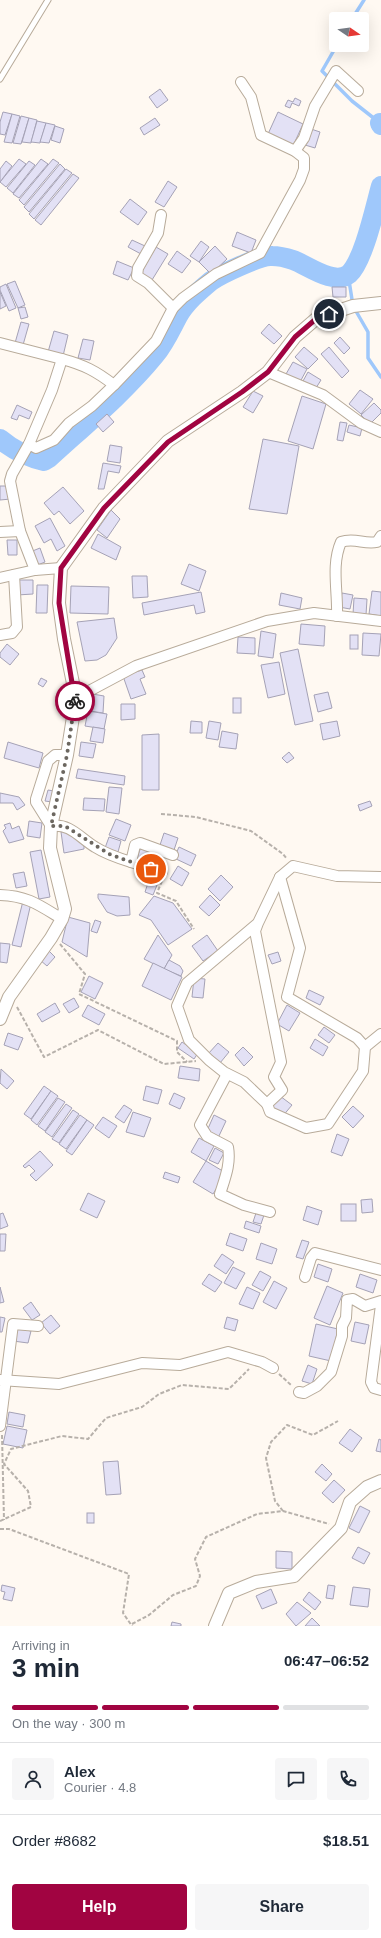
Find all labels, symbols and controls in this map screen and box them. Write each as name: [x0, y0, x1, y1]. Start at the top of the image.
north arrow: [329, 12, 369, 52]
map controls: [329, 12, 369, 52]
pin: [312, 297, 346, 331]
icon: home: [318, 303, 340, 325]
courier: [55, 681, 95, 721]
icon: bike: [64, 690, 86, 712]
pin: [134, 852, 168, 886]
icon: bag: [140, 858, 162, 880]
text: Arriving in: [12, 1638, 70, 1653]
text: 06:47–06:52: [284, 1652, 369, 1669]
text: 3 min: [12, 1653, 80, 1683]
text: On the way · 300 m: [12, 1716, 125, 1731]
button: person: [12, 1758, 54, 1800]
button: chat: [275, 1758, 317, 1800]
button: phone: [327, 1758, 369, 1800]
text: Alex: [64, 1763, 96, 1780]
text: Courier · 4.8: [64, 1780, 136, 1795]
text: Order #8682: [12, 1832, 96, 1849]
text: $18.51: [323, 1832, 369, 1849]
button: Help: [12, 1884, 187, 1930]
button: Share: [195, 1884, 369, 1930]

